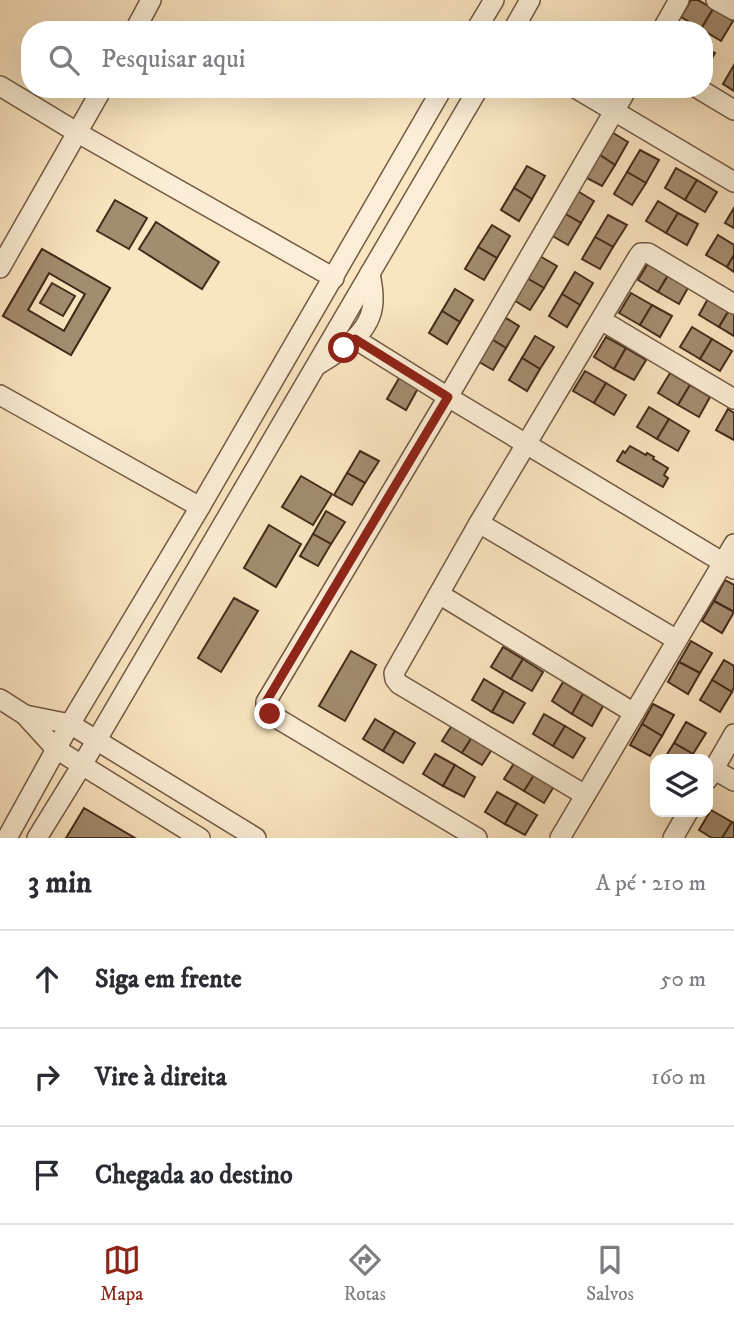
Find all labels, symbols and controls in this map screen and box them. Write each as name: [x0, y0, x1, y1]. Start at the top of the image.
search box: [21, 21, 713, 98]
icon: search: [45, 41, 83, 79]
text: Pesquisar aqui: [101, 43, 245, 76]
route start: [328, 332, 359, 363]
route end: [254, 698, 285, 729]
map controls: [650, 754, 713, 817]
button: layers: [650, 754, 713, 817]
text: 3 min: [28, 865, 92, 902]
text: A pé · 210 m: [596, 869, 706, 898]
icon: ahead: [28, 960, 66, 998]
text: Siga em frente: [95, 963, 242, 996]
text: 50 m: [660, 965, 706, 994]
icon: right: [28, 1058, 66, 1096]
text: Vire à direita: [95, 1061, 227, 1094]
text: 160 m: [651, 1063, 706, 1092]
icon: arrive: [28, 1156, 66, 1194]
text: Chegada ao destino: [95, 1159, 293, 1192]
tab: Mapa: [100, 1241, 143, 1306]
tab: Rotas: [344, 1241, 386, 1306]
tab: Salvos: [586, 1241, 634, 1306]

